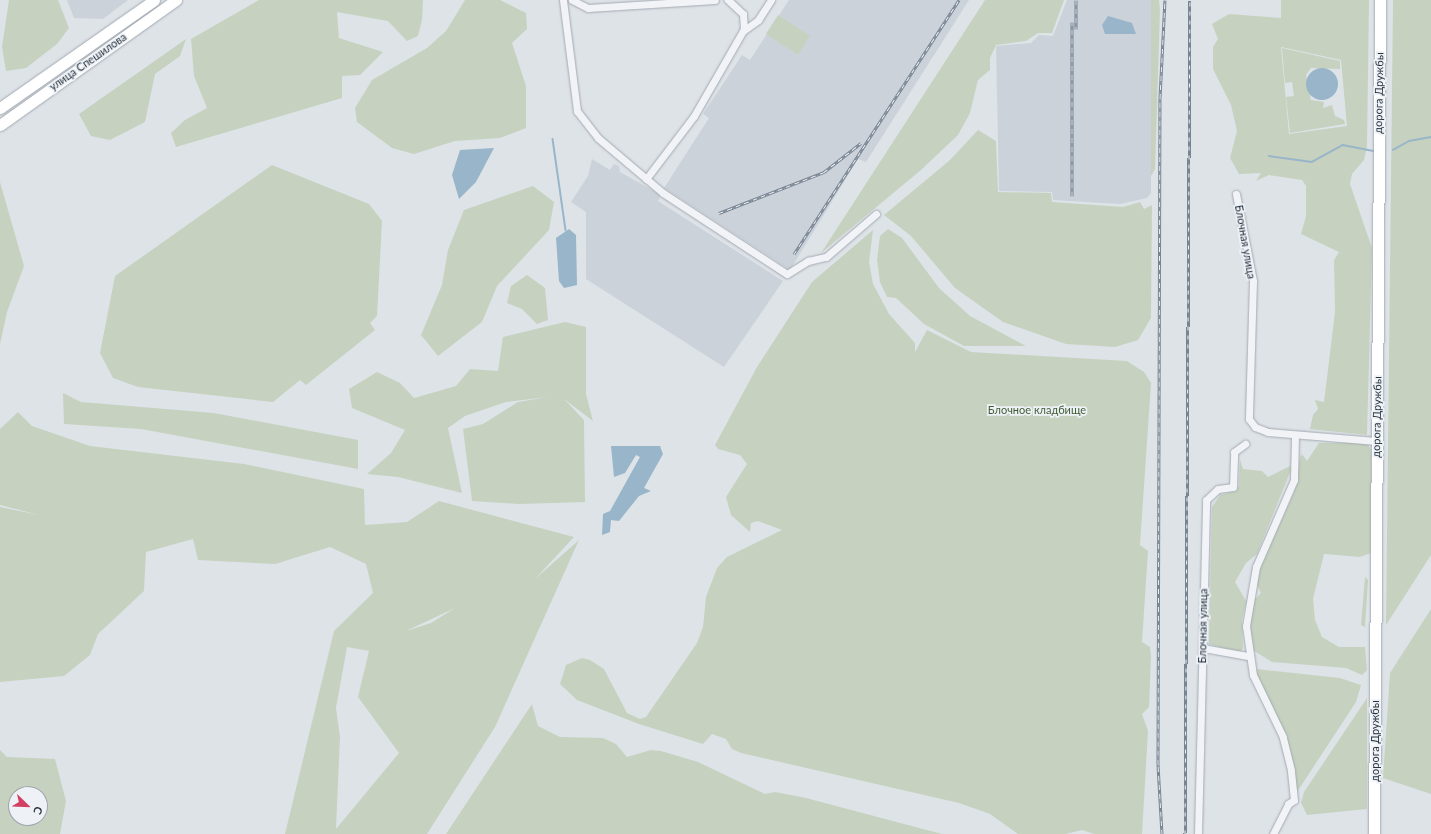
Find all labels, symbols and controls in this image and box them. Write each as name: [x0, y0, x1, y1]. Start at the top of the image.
street label: улица Спешилова: [47, 30, 129, 94]
street label: дорога Дружбы: [1372, 52, 1386, 134]
street label: Блочная улица: [1232, 204, 1258, 280]
street label: дорога Дружбы: [1370, 376, 1384, 458]
park label: Блочное кладбище: [988, 403, 1086, 417]
street label: Блочная улица: [1196, 588, 1210, 664]
street label: дорога Дружбы: [1368, 700, 1382, 782]
north arrow: [8, 786, 48, 826]
text: С: [31, 805, 46, 816]

